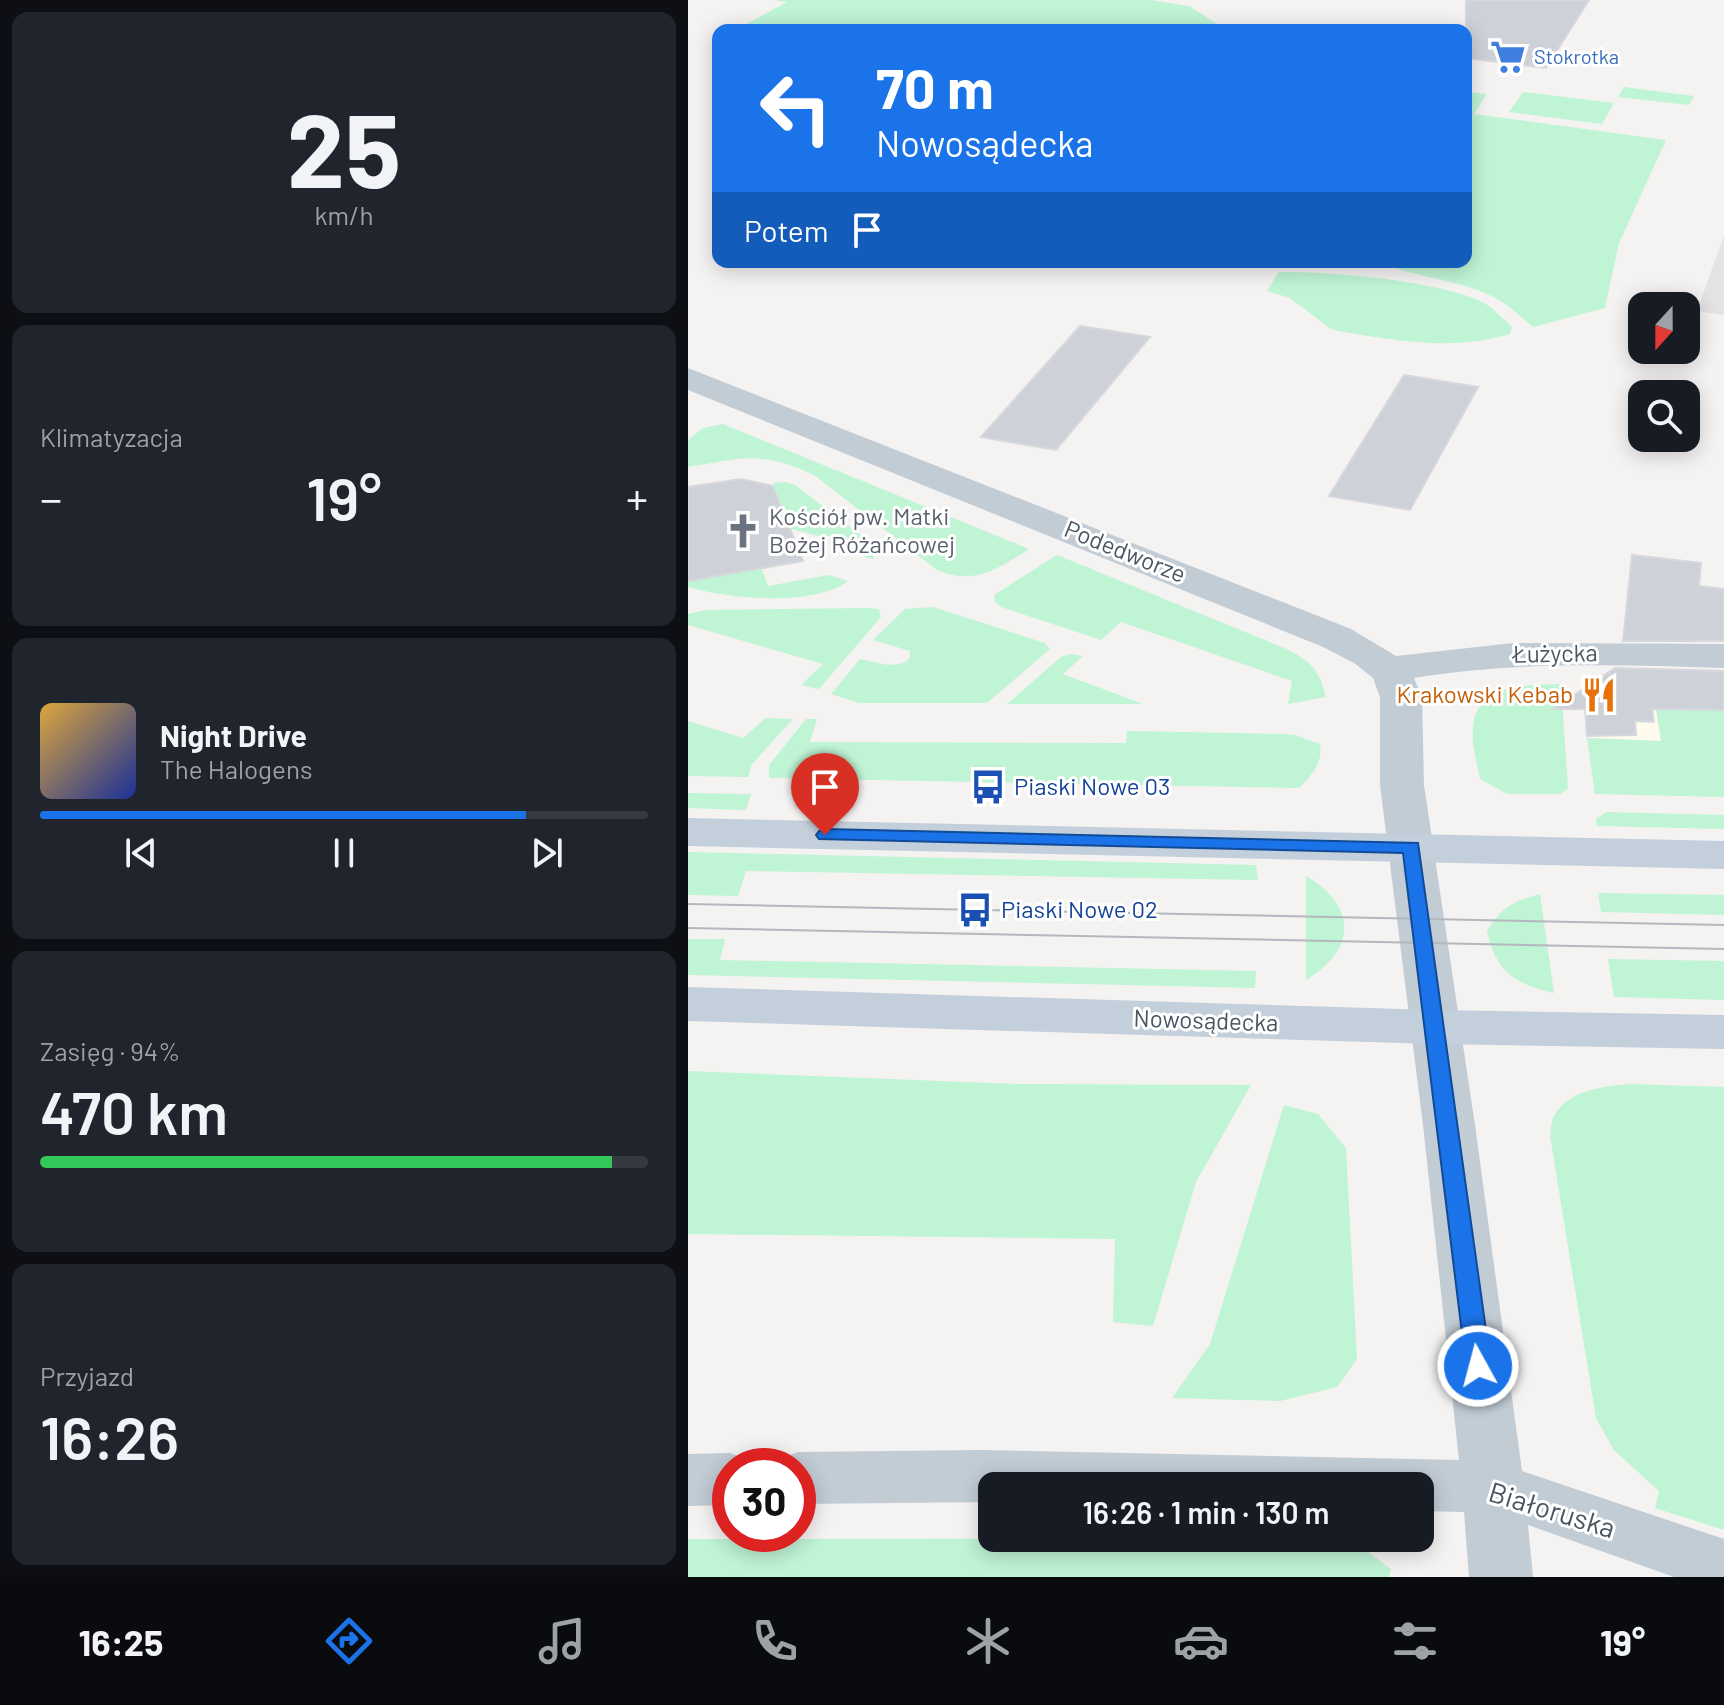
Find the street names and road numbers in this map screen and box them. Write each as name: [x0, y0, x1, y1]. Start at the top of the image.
street label: Podedworze: [1061, 513, 1190, 588]
street label: Łużycka: [1511, 637, 1598, 668]
street label: Nowosądecka: [1133, 1002, 1279, 1037]
street label: Białoruska: [1485, 1474, 1620, 1544]

